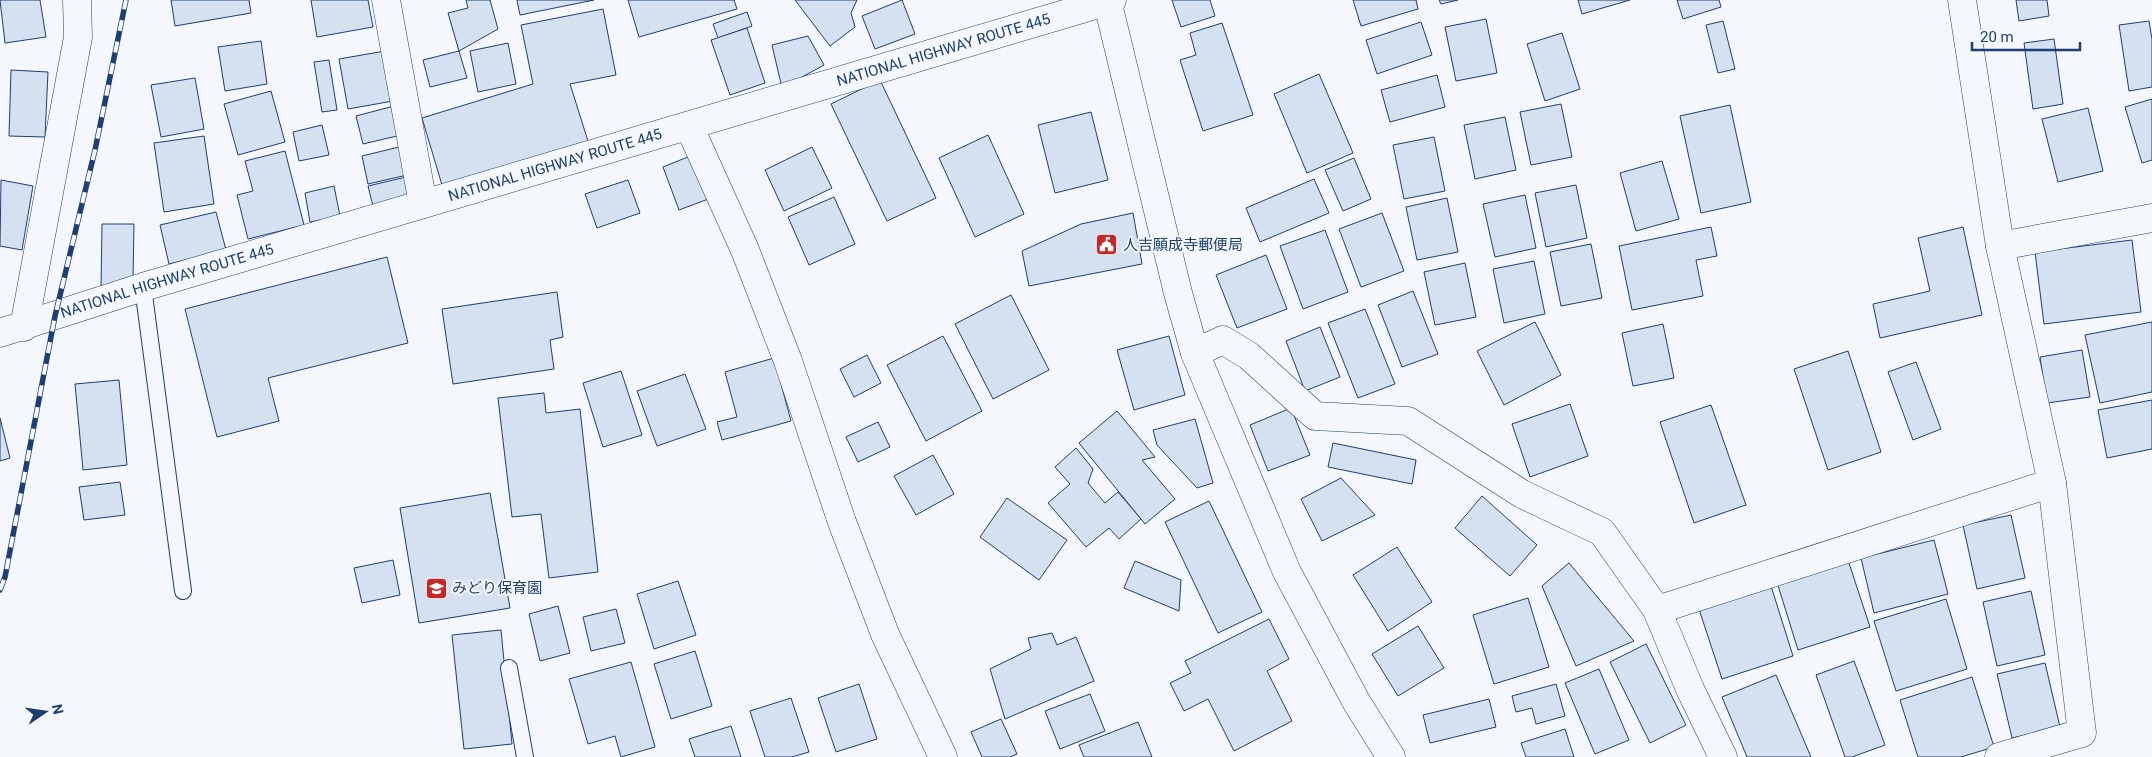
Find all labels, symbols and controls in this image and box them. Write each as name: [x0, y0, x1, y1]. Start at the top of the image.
street label: NATIONAL HIGHWAY ROUTE 445: [834, 10, 1052, 90]
scale bar: [1972, 20, 2080, 52]
text: 20 m: [1980, 28, 2014, 46]
street label: NATIONAL HIGHWAY ROUTE 445: [446, 125, 664, 205]
public building icon: 人吉願成寺郵便局: [1095, 233, 1119, 257]
place label: 人吉願成寺郵便局: [1123, 236, 1243, 254]
street label: NATIONAL HIGHWAY ROUTE 445: [58, 240, 276, 322]
school or university icon: みどり保育園: [424, 576, 448, 600]
place label: みどり保育園: [452, 579, 542, 597]
north arrow: [20, 687, 70, 737]
text: N: [49, 702, 67, 716]

